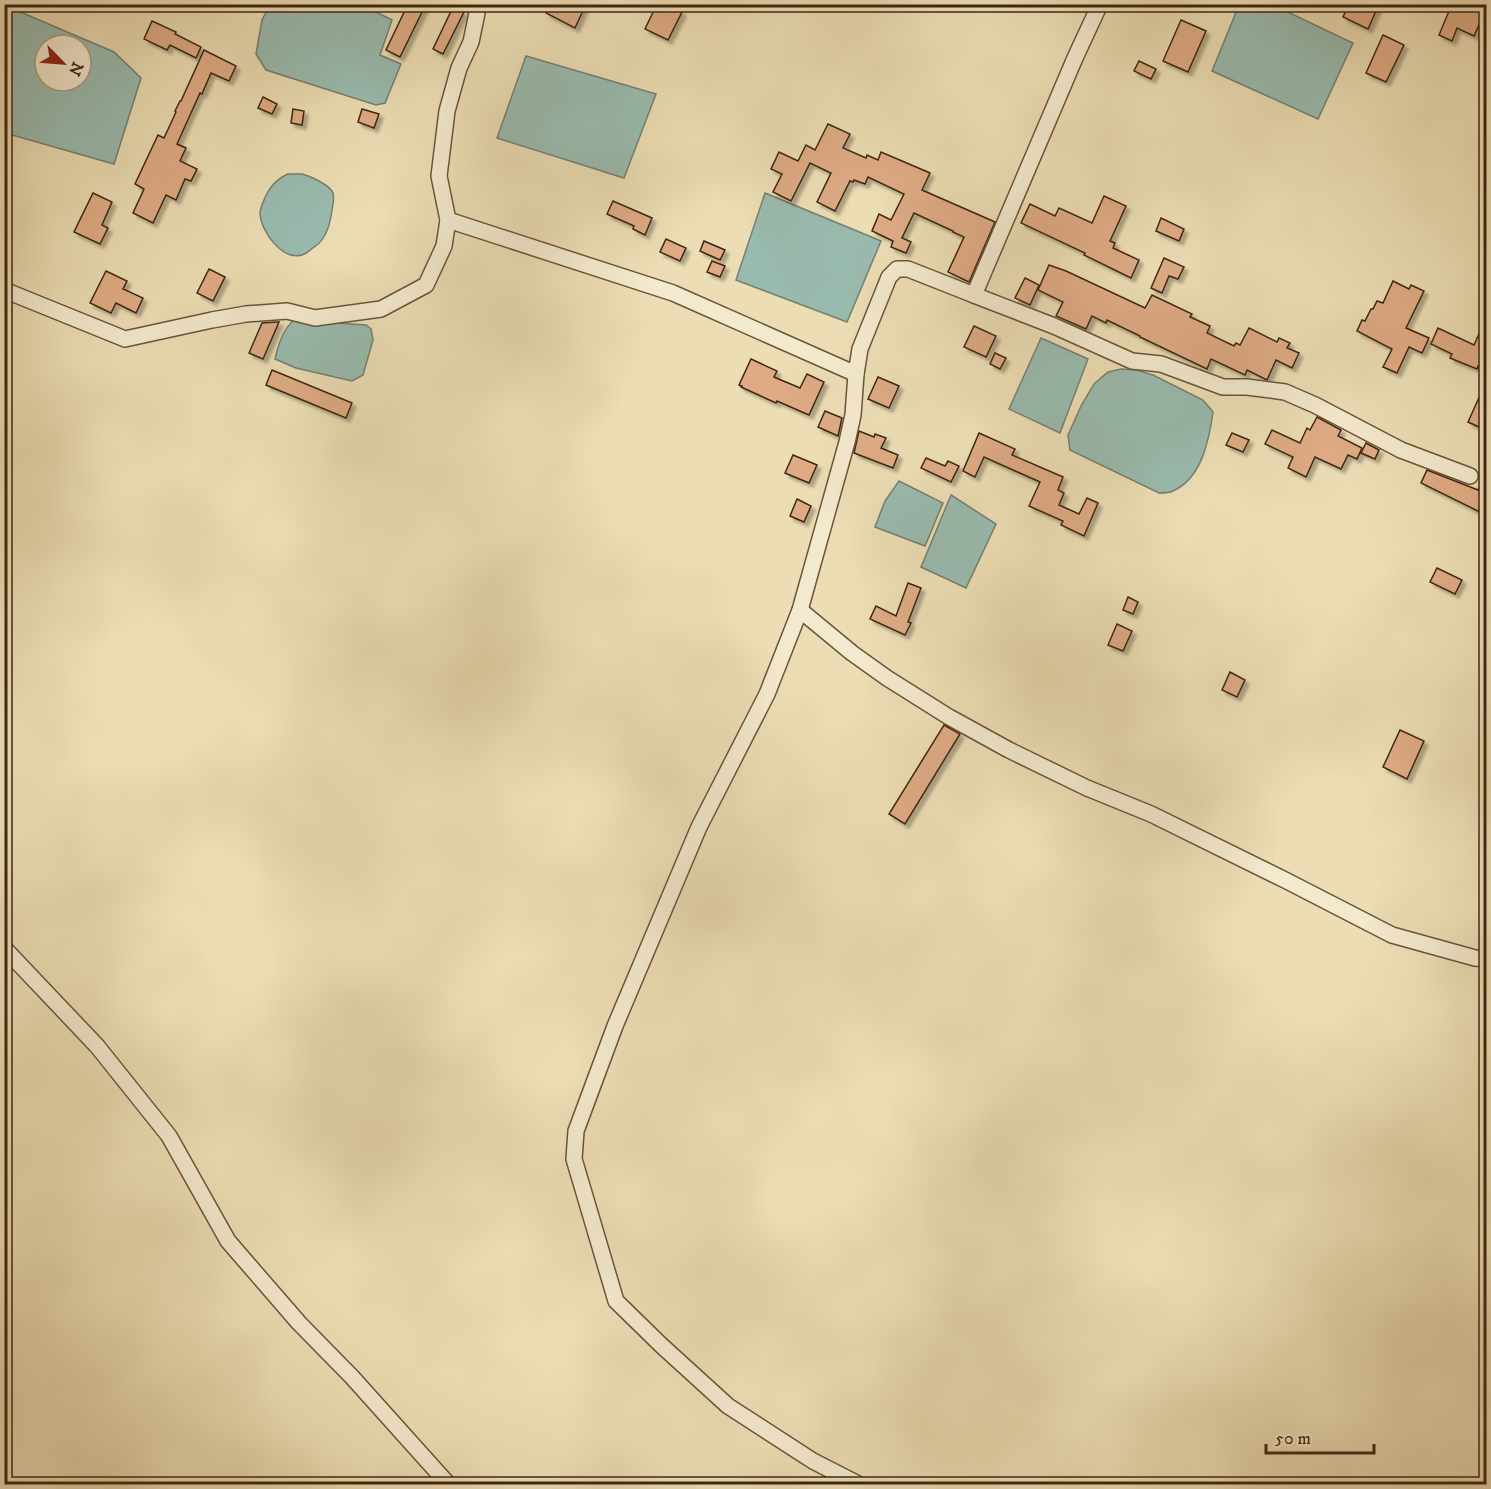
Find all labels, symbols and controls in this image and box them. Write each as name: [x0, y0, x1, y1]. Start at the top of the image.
north arrow: [33, 33, 93, 93]
text: N: [64, 59, 88, 79]
scale bar: [1266, 1417, 1374, 1455]
text: 50 m: [1275, 1428, 1311, 1450]

